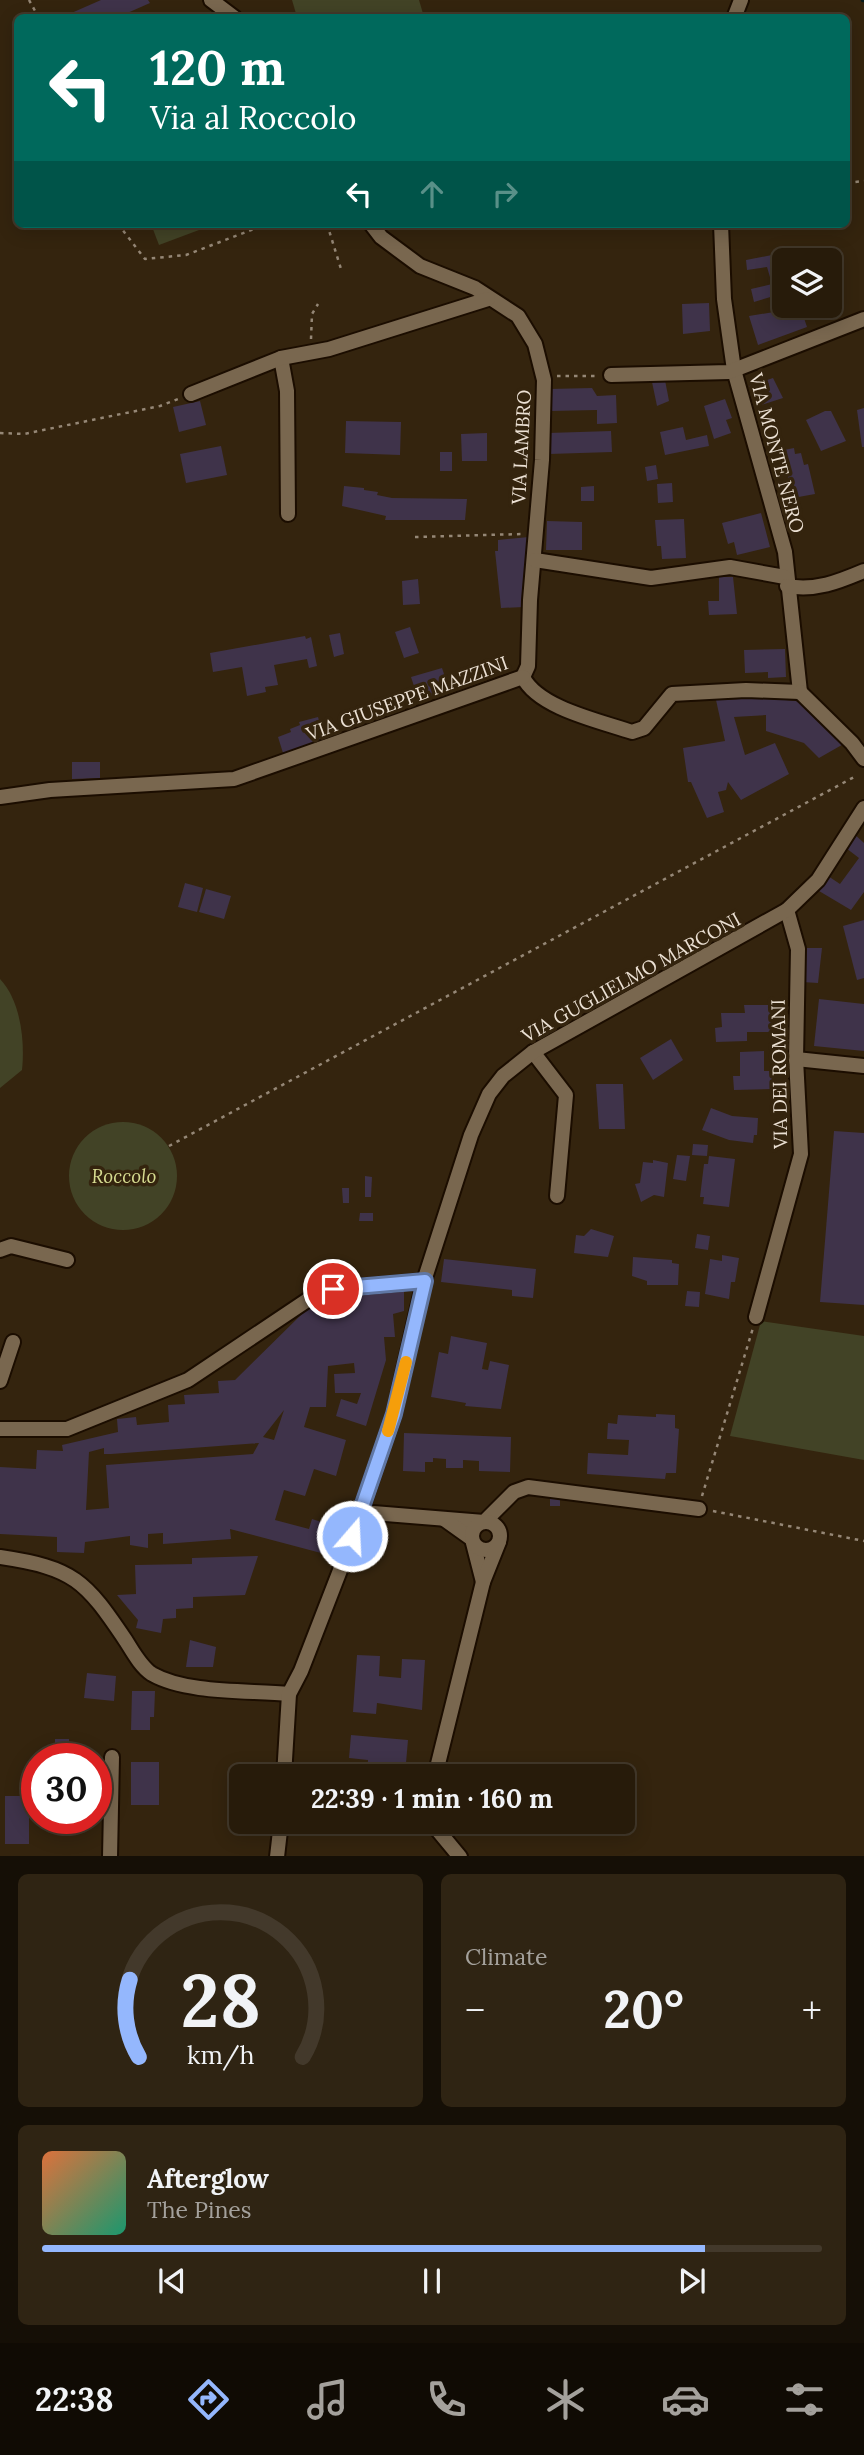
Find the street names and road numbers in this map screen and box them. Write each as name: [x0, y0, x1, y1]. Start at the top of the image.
street label: VIA MONTE NERO: [744, 369, 810, 536]
street label: VIA LAMBRO: [506, 389, 536, 506]
street label: VIA GIUSEPPE MAZZINI: [302, 650, 511, 746]
street label: VIA GUGLIELMO MARCONI: [516, 907, 745, 1048]
street label: VIA DEI ROMANI: [766, 999, 792, 1150]

